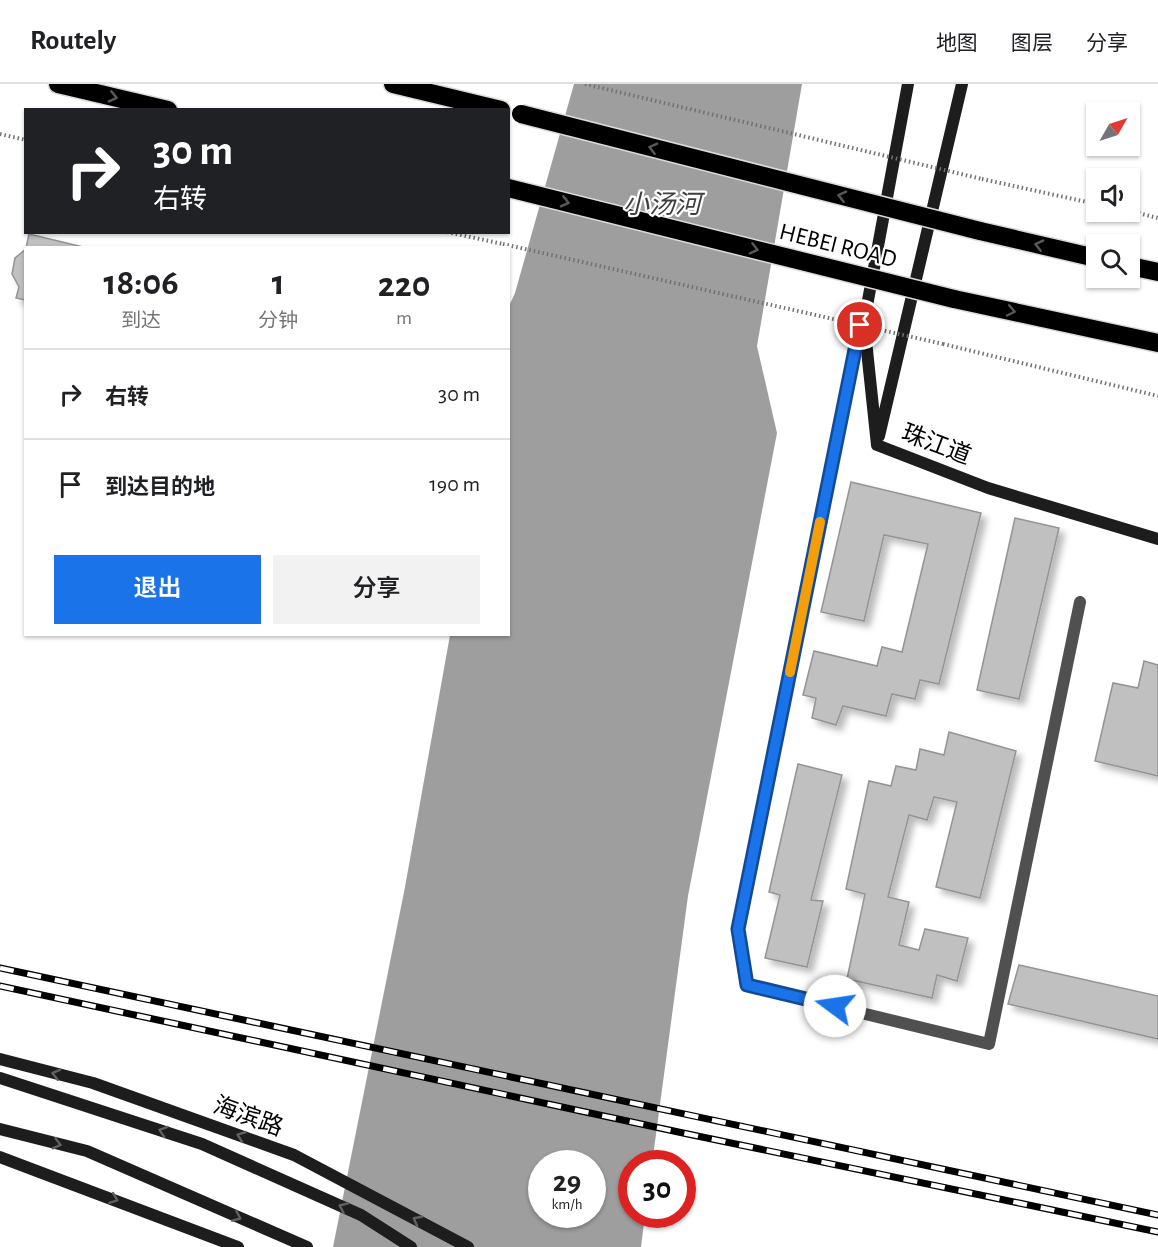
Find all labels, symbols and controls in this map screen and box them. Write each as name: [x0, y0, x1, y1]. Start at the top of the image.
text: Routely: [30, 27, 116, 55]
text: 地图: [936, 33, 978, 54]
text: 图层: [1011, 33, 1053, 54]
text: 分享: [1086, 33, 1128, 54]
one-way arrow: [108, 89, 118, 102]
north arrow: [1086, 102, 1140, 156]
map controls: [1086, 102, 1140, 288]
text: 30 m: [153, 130, 233, 172]
icon: right: [54, 132, 132, 210]
one-way arrow: [648, 143, 659, 155]
button: sound: [1086, 168, 1140, 222]
text: 右转: [153, 186, 207, 213]
water label: 小汤河: [623, 191, 706, 218]
one-way arrow: [837, 191, 847, 204]
one-way arrow: [560, 195, 570, 208]
street label: HEBEI ROAD: [777, 220, 899, 272]
button: search: [1086, 234, 1140, 288]
one-way arrow: [1035, 239, 1045, 252]
one-way arrow: [749, 242, 759, 255]
text: 18:06: [104, 265, 179, 301]
text: 1: [272, 265, 285, 301]
text: 220: [378, 267, 430, 303]
pin: [834, 299, 885, 350]
one-way arrow: [1006, 304, 1016, 317]
text: m: [396, 308, 412, 328]
icon: arrive: [843, 308, 876, 341]
text: 到达: [121, 311, 161, 331]
text: 分钟: [258, 311, 298, 331]
icon: right: [54, 378, 87, 411]
text: 30 m: [438, 383, 480, 405]
text: 右转: [105, 386, 149, 408]
street label: 珠江道: [898, 419, 975, 469]
icon: arrive: [54, 468, 87, 501]
text: 190 m: [429, 473, 480, 495]
text: 到达目的地: [105, 476, 215, 498]
button: 退出: [54, 555, 261, 624]
button: 分享: [273, 555, 480, 624]
position arrow: [803, 974, 867, 1038]
one-way arrow: [51, 1068, 61, 1081]
street label: 海滨路: [210, 1092, 287, 1141]
one-way arrow: [158, 1126, 169, 1139]
one-way arrow: [236, 1131, 247, 1144]
one-way arrow: [51, 1136, 61, 1149]
speed limit sign: 30: [618, 1150, 696, 1228]
text: 29: [553, 1167, 581, 1197]
one-way arrow: [108, 1192, 119, 1205]
text: km/h: [552, 1197, 582, 1212]
one-way arrow: [338, 1202, 349, 1214]
one-way arrow: [231, 1210, 242, 1222]
one-way arrow: [412, 1216, 423, 1227]

